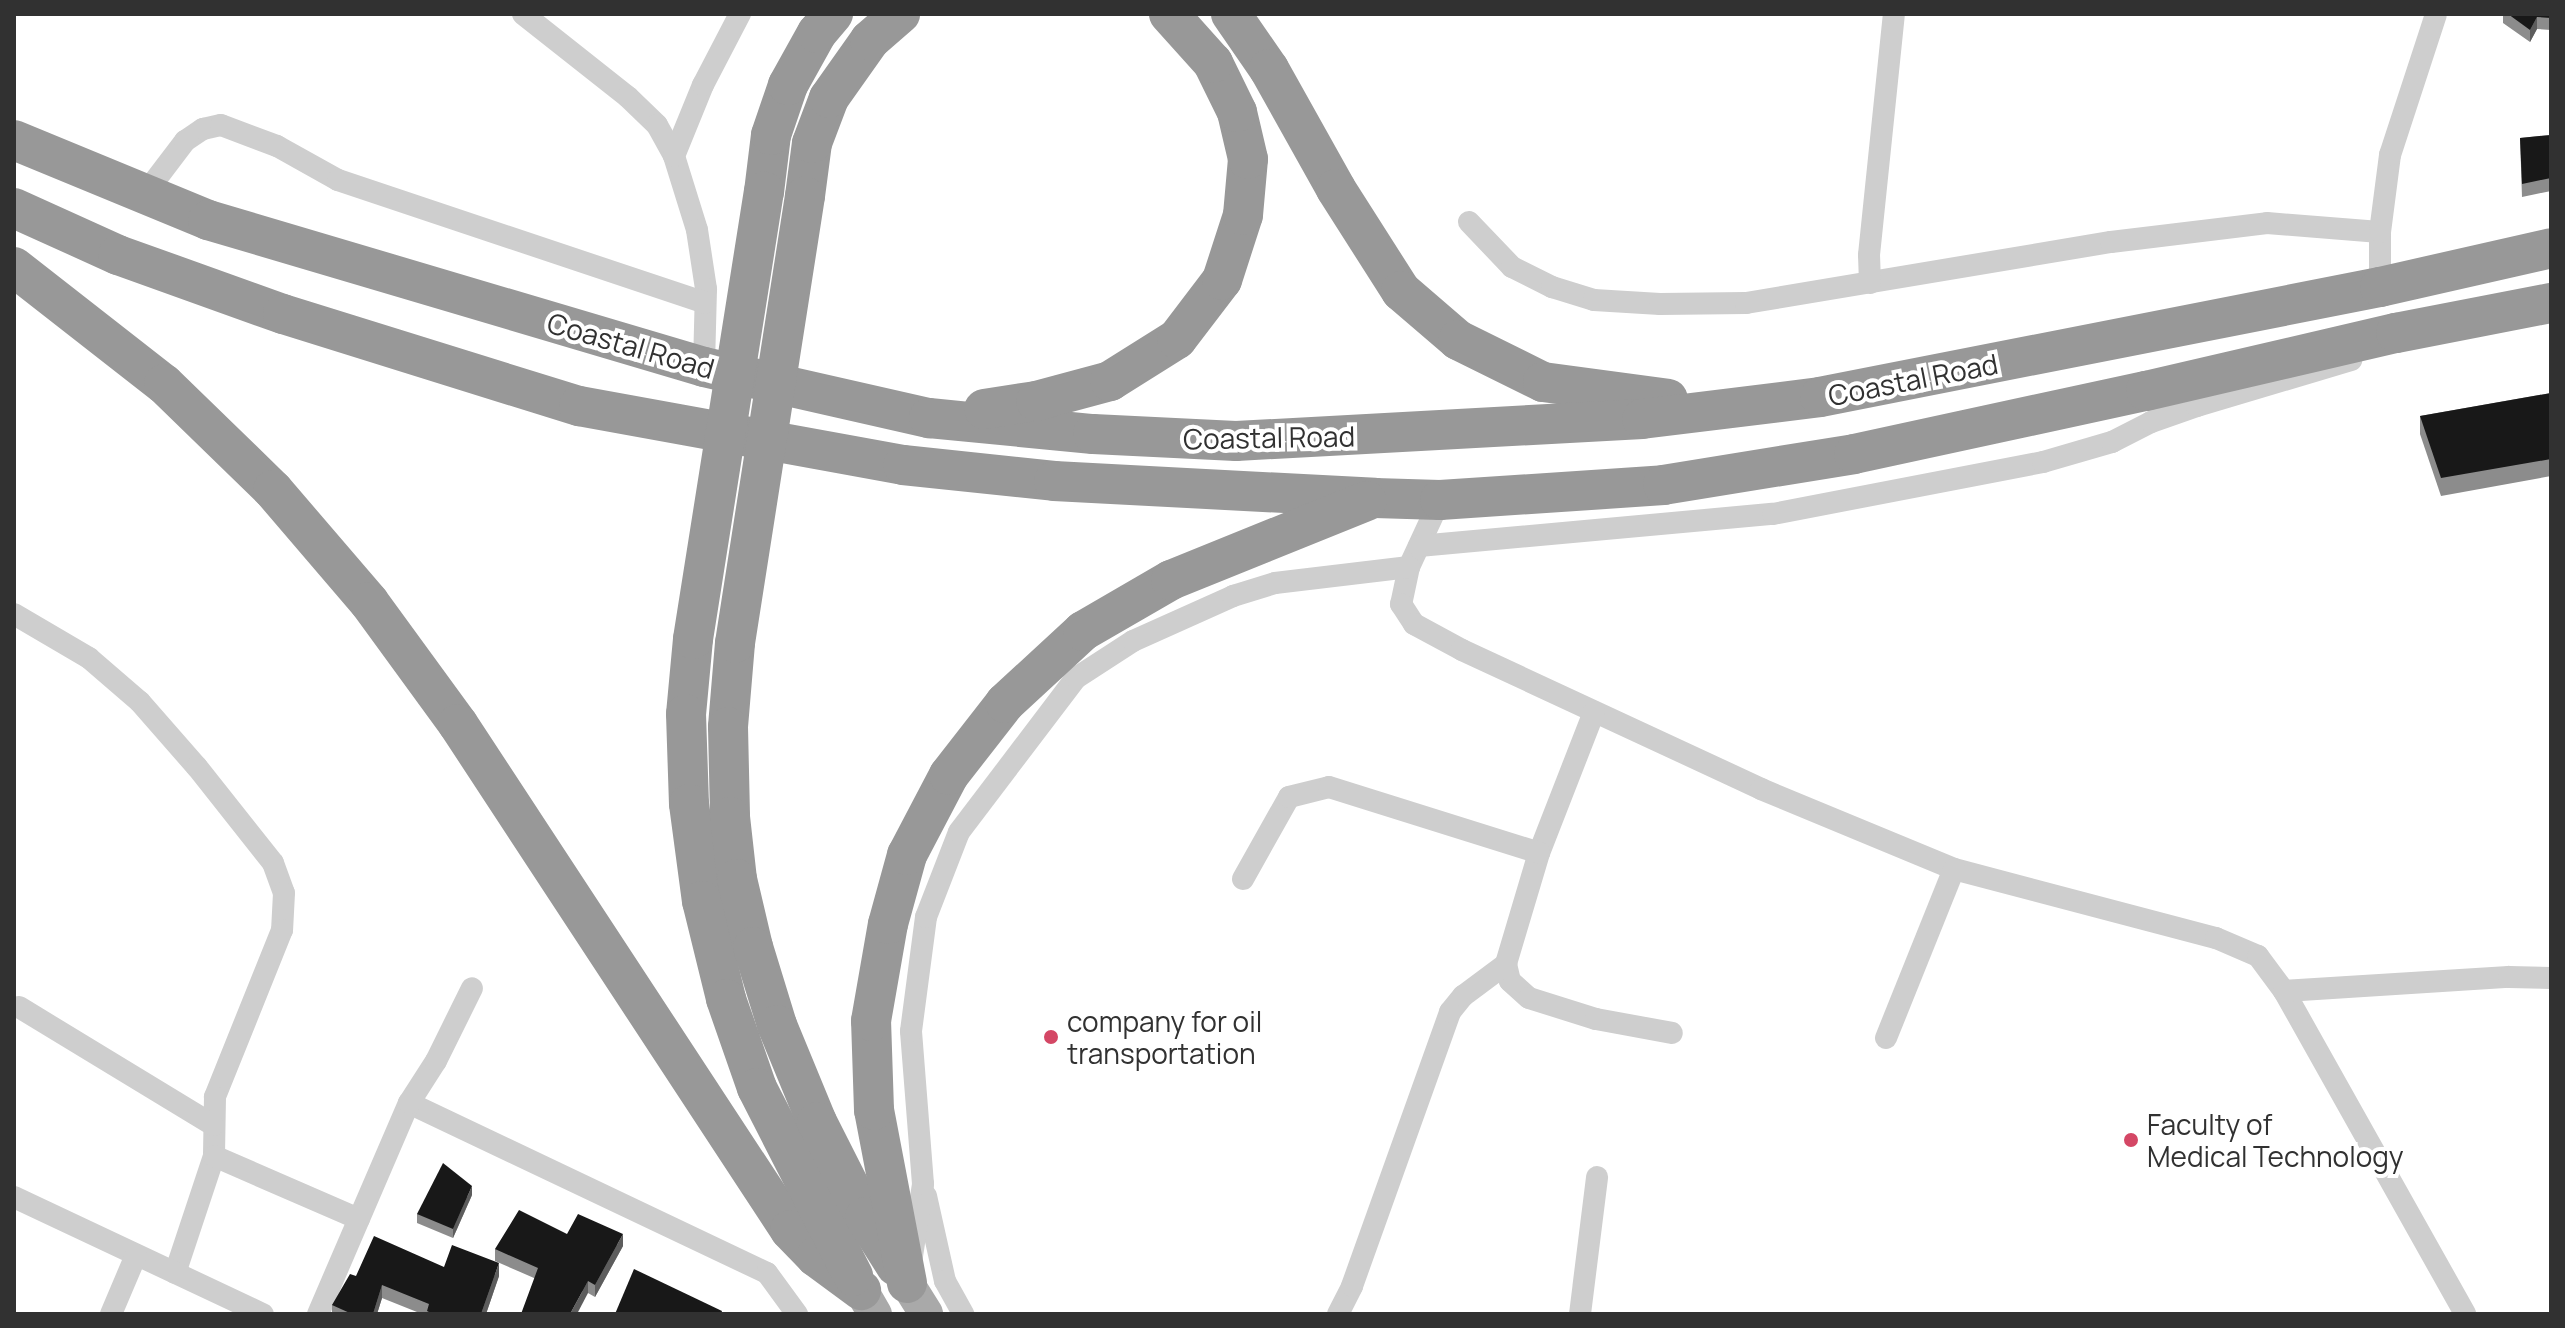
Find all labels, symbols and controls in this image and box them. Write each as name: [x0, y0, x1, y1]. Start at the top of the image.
street label: Coastal Road: [544, 305, 718, 385]
street label: Coastal Road: [1825, 346, 2001, 412]
street label: Coastal Road: [1183, 419, 1355, 455]
place label: company for oil transportation: [1067, 1004, 1262, 1070]
marker: company for oil transportation: [1042, 1028, 1060, 1046]
place label: Faculty of Medical Technology: [2147, 1107, 2404, 1173]
marker: Faculty of Medical Technology: [2122, 1131, 2140, 1149]

